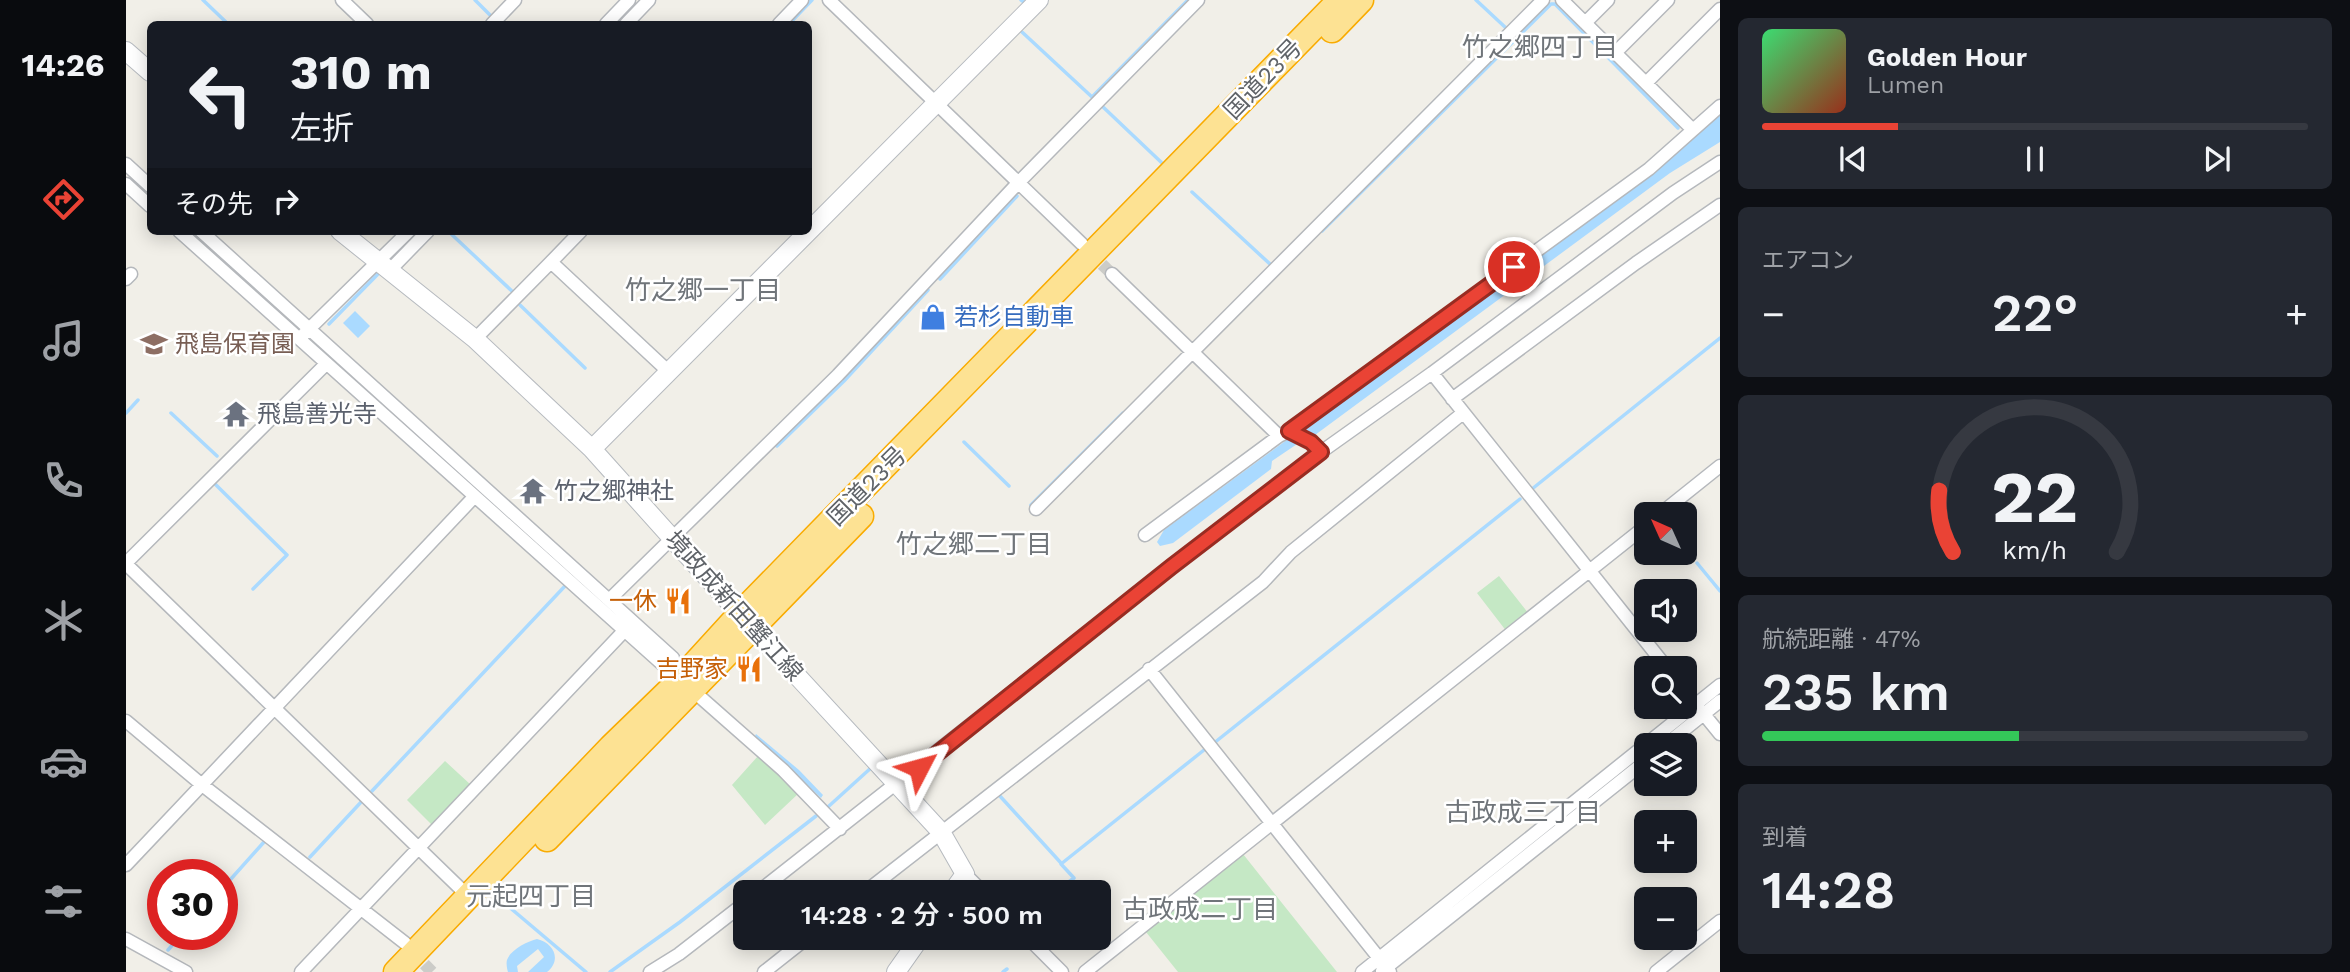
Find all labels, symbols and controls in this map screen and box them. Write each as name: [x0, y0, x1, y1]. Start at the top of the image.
district label: 竹之郷四丁目: [1462, 32, 1618, 62]
street label: 国道23号: [1218, 33, 1308, 125]
text: Golden Hour: [1867, 42, 2027, 72]
text: 310 m: [290, 43, 432, 101]
text: 14:26: [22, 46, 104, 84]
icon: left: [175, 49, 266, 140]
text: Lumen: [1867, 72, 1944, 99]
text: 左折: [290, 109, 354, 147]
icon: previous: [1834, 140, 1872, 178]
icon: pause: [2016, 140, 2054, 178]
icon: next: [2198, 140, 2236, 178]
icon: directions: [39, 175, 88, 224]
icon: right: [267, 182, 305, 220]
text: その先: [175, 189, 253, 219]
pin: [1484, 237, 1544, 297]
text: エアコン: [1762, 247, 1854, 274]
icon: arrive: [1495, 248, 1533, 286]
district label: 竹之郷一丁目: [625, 275, 781, 305]
text: 22°: [1992, 283, 2078, 344]
text: −: [1762, 292, 1785, 336]
text: +: [2285, 292, 2308, 336]
shop icon: 若杉自動車: [918, 302, 948, 332]
place label: 若杉自動車: [954, 303, 1074, 331]
icon: music: [39, 316, 88, 365]
school or university icon: 飛島保育園: [139, 329, 169, 359]
place label: 飛島保育園: [175, 330, 295, 358]
temple icon: 飛島善光寺: [221, 399, 251, 429]
place label: 飛島善光寺: [257, 400, 377, 428]
street label: 国道23号: [822, 441, 912, 531]
text: 22: [1992, 454, 2078, 540]
icon: phone: [39, 456, 88, 505]
temple icon: 竹之郷神社: [518, 476, 548, 506]
place label: 竹之郷神社: [554, 477, 674, 505]
north arrow: [1634, 502, 1698, 565]
map controls: [1634, 502, 1697, 950]
street label: 境政成新田蟹江線: [659, 525, 809, 687]
district label: 竹之郷二丁目: [896, 529, 1052, 559]
text: km/h: [2003, 536, 2067, 565]
button: sound: [1634, 579, 1697, 642]
restaurant icon: 一休: [663, 586, 693, 616]
place label: 一休: [609, 587, 657, 615]
icon: climate: [39, 596, 88, 645]
text: 航続距離 · 47%: [1762, 626, 1920, 653]
restaurant icon: 吉野家: [734, 654, 764, 684]
place label: 吉野家: [656, 655, 728, 683]
button: search: [1634, 656, 1697, 719]
text: 235 km: [1762, 662, 1950, 723]
position arrow: [882, 731, 956, 805]
button: layers: [1634, 733, 1697, 796]
icon: car: [39, 737, 88, 786]
district label: 古政成三丁目: [1445, 797, 1601, 827]
button: +: [1634, 810, 1697, 873]
text: 到着: [1762, 824, 1808, 851]
speed limit sign: 30: [147, 859, 238, 950]
text: 14:28: [1762, 860, 1895, 921]
icon: filters: [39, 877, 88, 926]
district label: 元起四丁目: [466, 881, 596, 911]
button: −: [1634, 887, 1697, 950]
district label: 古政成二丁目: [1122, 894, 1278, 924]
text: 14:28 · 2 分 · 500 m: [801, 900, 1043, 930]

